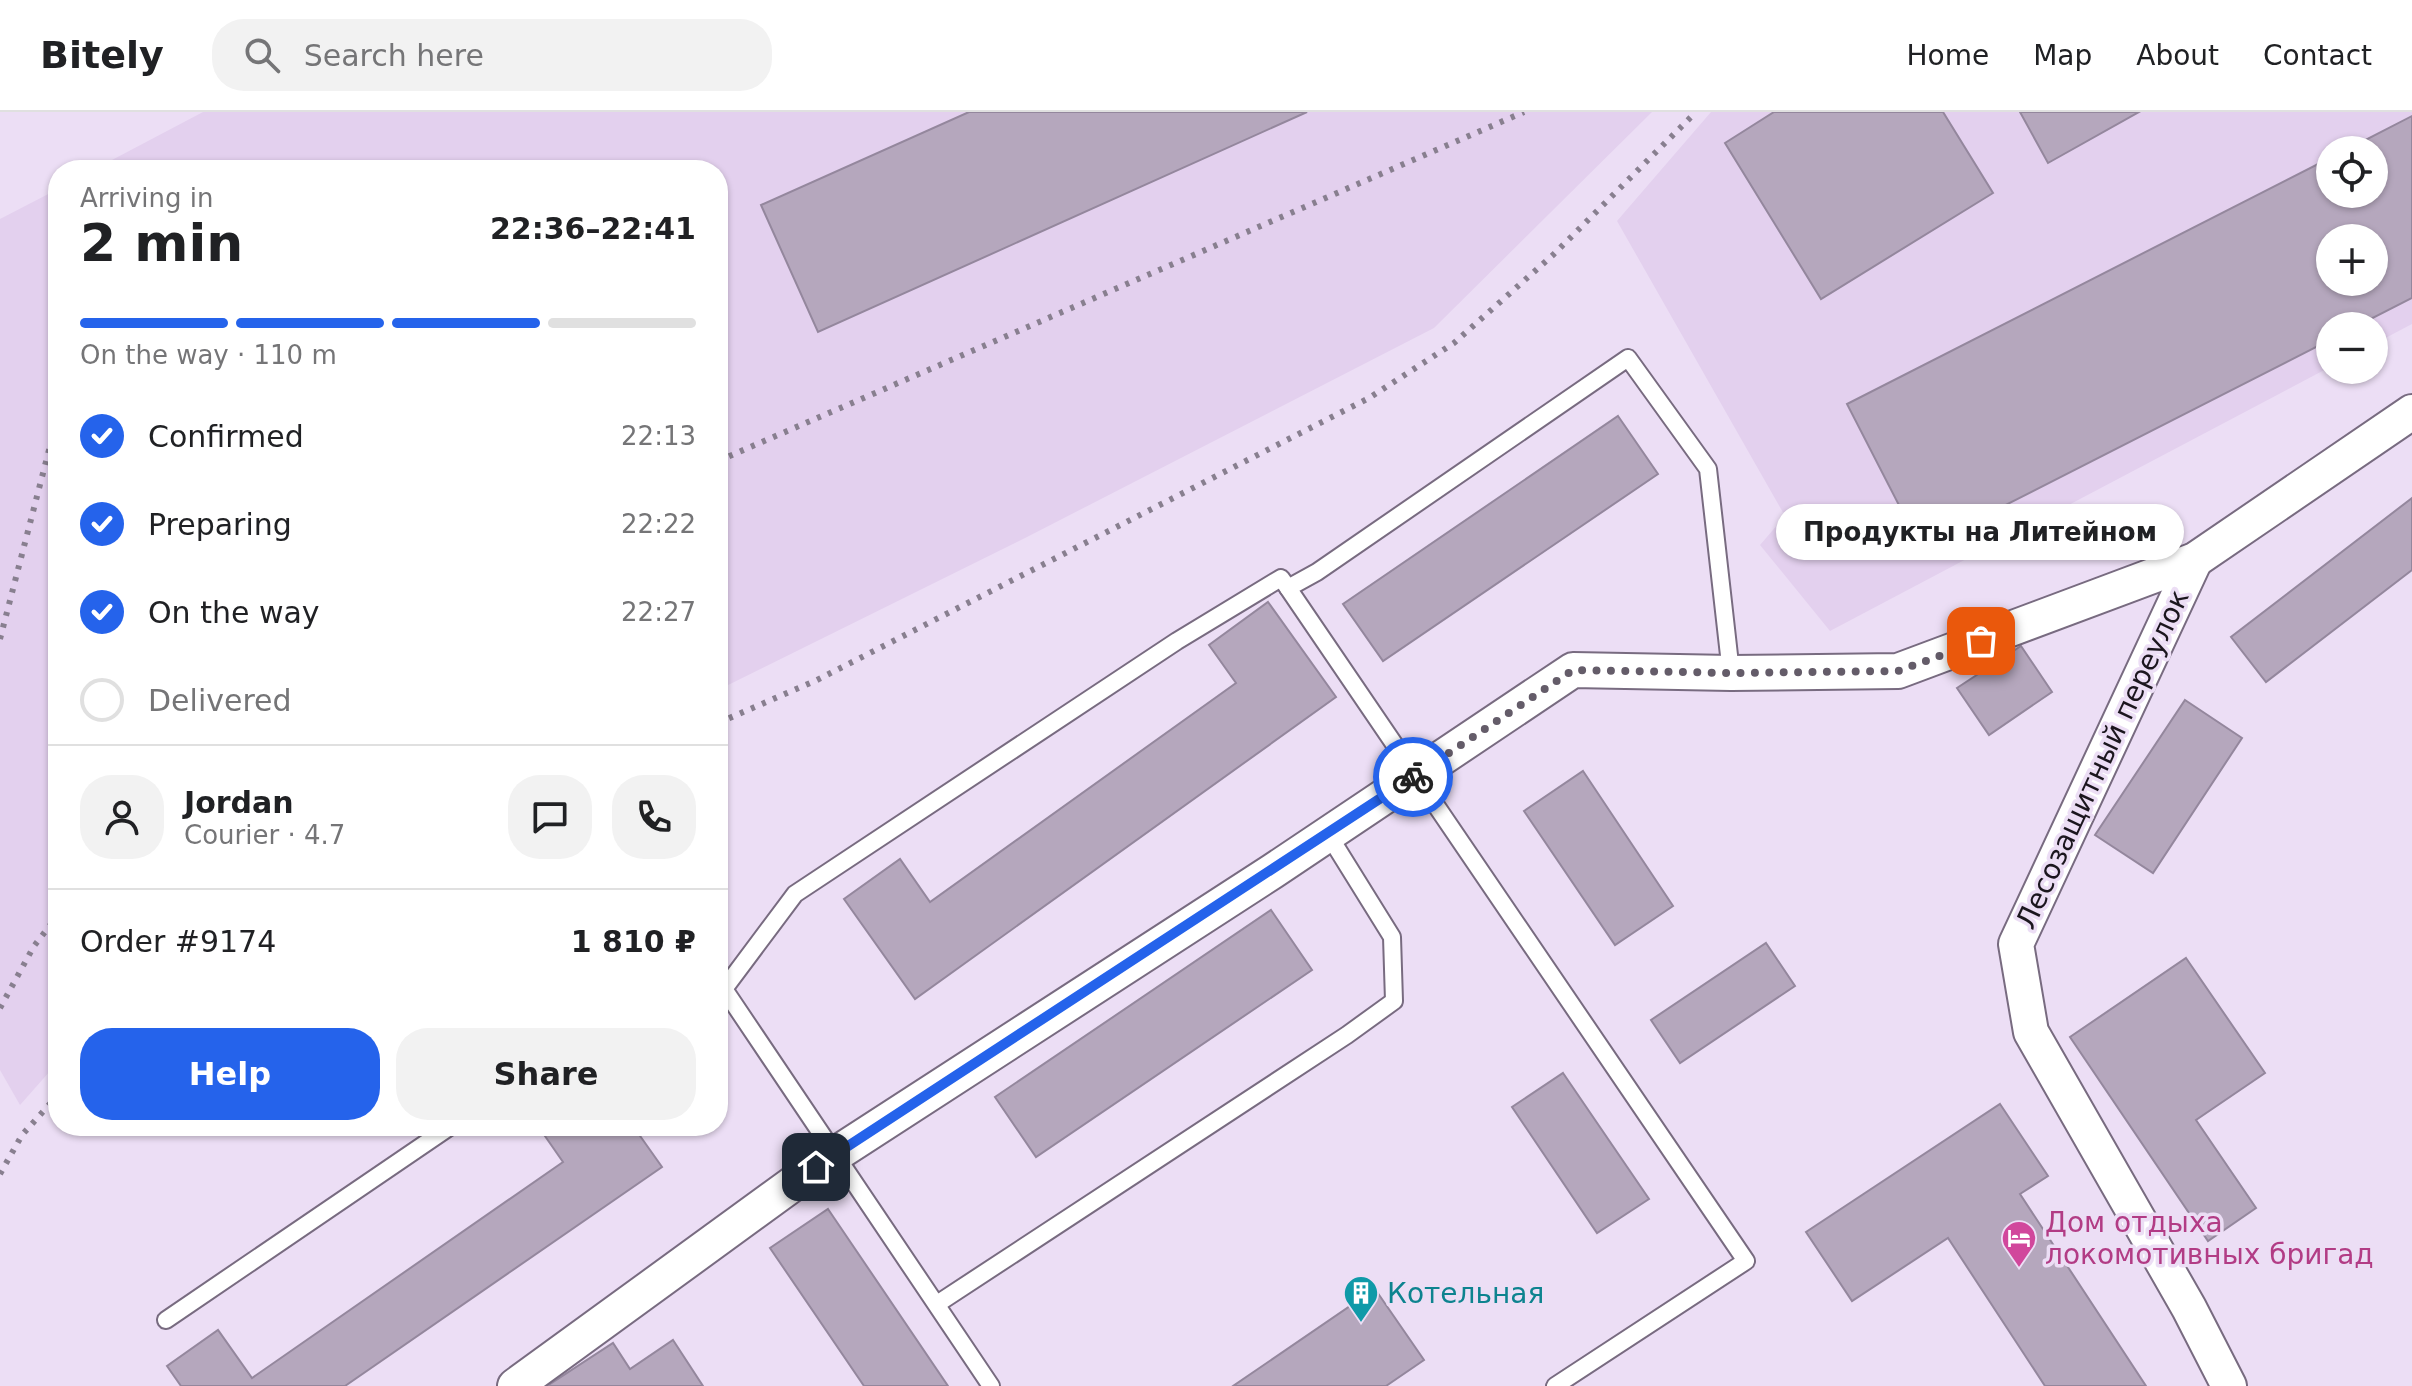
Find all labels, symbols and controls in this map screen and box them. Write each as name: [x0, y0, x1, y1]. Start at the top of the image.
search box: [212, 19, 772, 91]
text: Bitely: [40, 33, 164, 77]
icon: search: [240, 33, 284, 77]
text: Search here: [304, 38, 484, 73]
text: Home: [1906, 39, 1989, 72]
text: Map: [2033, 39, 2092, 72]
text: About: [2136, 39, 2219, 72]
text: Contact: [2263, 39, 2372, 72]
map controls: [2316, 136, 2388, 384]
button: locate: [2316, 136, 2388, 208]
text: Arriving in: [80, 183, 214, 213]
text: 22:36–22:41: [490, 211, 696, 246]
text: 2 min: [80, 213, 243, 273]
button: +: [2316, 224, 2388, 296]
button: −: [2316, 312, 2388, 384]
text: On the way · 110 m: [80, 340, 337, 370]
icon: check: [80, 414, 124, 458]
text: Confirmed: [148, 419, 304, 454]
text: 22:13: [621, 421, 696, 451]
icon: check: [80, 502, 124, 546]
callout: Продукты на Литейном: [1777, 505, 2185, 561]
text: Preparing: [148, 507, 292, 542]
text: 22:22: [621, 509, 696, 539]
text: Продукты на Литейном: [1803, 517, 2157, 547]
street label: Лесозащитный переулок: [2009, 584, 2196, 934]
icon: check: [80, 590, 124, 634]
text: On the way: [148, 595, 320, 630]
text: 22:27: [621, 597, 696, 627]
pin: [1947, 607, 2015, 675]
icon: bag: [1959, 619, 2003, 663]
text: Delivered: [148, 683, 292, 718]
courier: [1373, 737, 1453, 817]
icon: bike: [1391, 755, 1435, 799]
button: person: [80, 775, 164, 859]
button: chat: [508, 775, 592, 859]
button: phone: [612, 775, 696, 859]
text: Jordan: [184, 785, 294, 820]
text: Courier · 4.7: [184, 820, 345, 850]
text: Order #9174: [80, 924, 276, 959]
text: 1 810 ₽: [571, 924, 696, 959]
button: Help: [80, 1028, 380, 1120]
button: Share: [396, 1028, 696, 1120]
pin: [782, 1133, 850, 1201]
icon: home: [794, 1145, 838, 1189]
place label: Дом отдыха локомотивных бригад: [2045, 1206, 2374, 1271]
hotel icon: Дом отдыха локомотивных бригад: [2000, 1219, 2038, 1269]
building icon: Котельная: [1342, 1274, 1380, 1324]
place label: Котельная: [1387, 1277, 1544, 1310]

